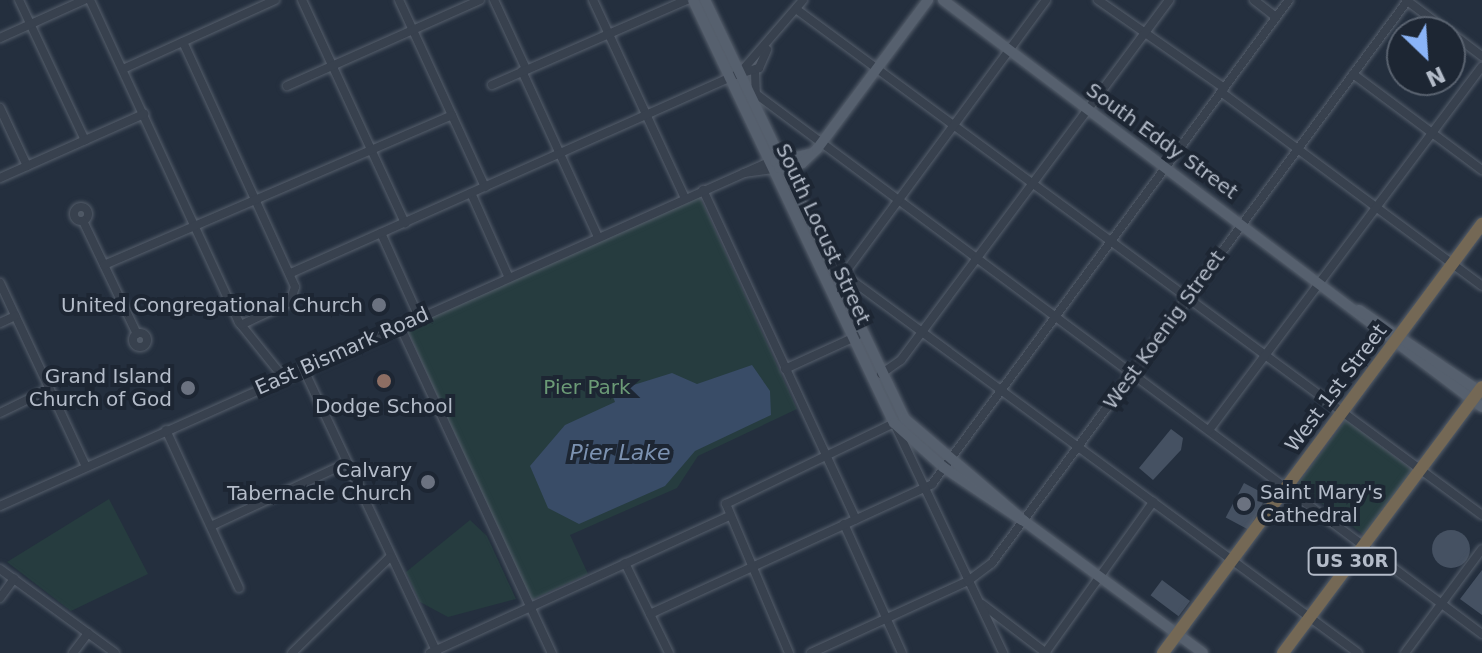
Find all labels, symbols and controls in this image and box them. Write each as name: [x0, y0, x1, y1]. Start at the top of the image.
north arrow: [1386, 16, 1466, 96]
text: N: [1422, 61, 1449, 92]
street label: South Eddy Street: [1082, 78, 1242, 204]
street label: South Locust Street: [771, 140, 875, 328]
street label: West Koenig Street: [1098, 246, 1230, 414]
place label: United Congregational Church: [61, 293, 363, 317]
marker: United Congregational Church: [370, 296, 388, 314]
street label: East Bismark Road: [252, 302, 432, 400]
street label: West 1st Street: [1280, 319, 1392, 457]
place label: Grand Island Church of God: [29, 364, 172, 411]
marker: Dodge School: [375, 372, 393, 390]
park label: Pier Park: [543, 375, 631, 399]
marker: Grand Island Church of God: [179, 379, 197, 397]
place label: Dodge School: [315, 394, 453, 418]
water label: Pier Lake: [570, 440, 670, 466]
place label: Calvary Tabernacle Church: [227, 458, 412, 505]
marker: Calvary Tabernacle Church: [419, 473, 437, 491]
place label: Saint Mary's Cathedral: [1260, 480, 1383, 527]
marker: Saint Mary's Cathedral: [1235, 495, 1253, 513]
road number: US 30R: [1306, 547, 1398, 575]

